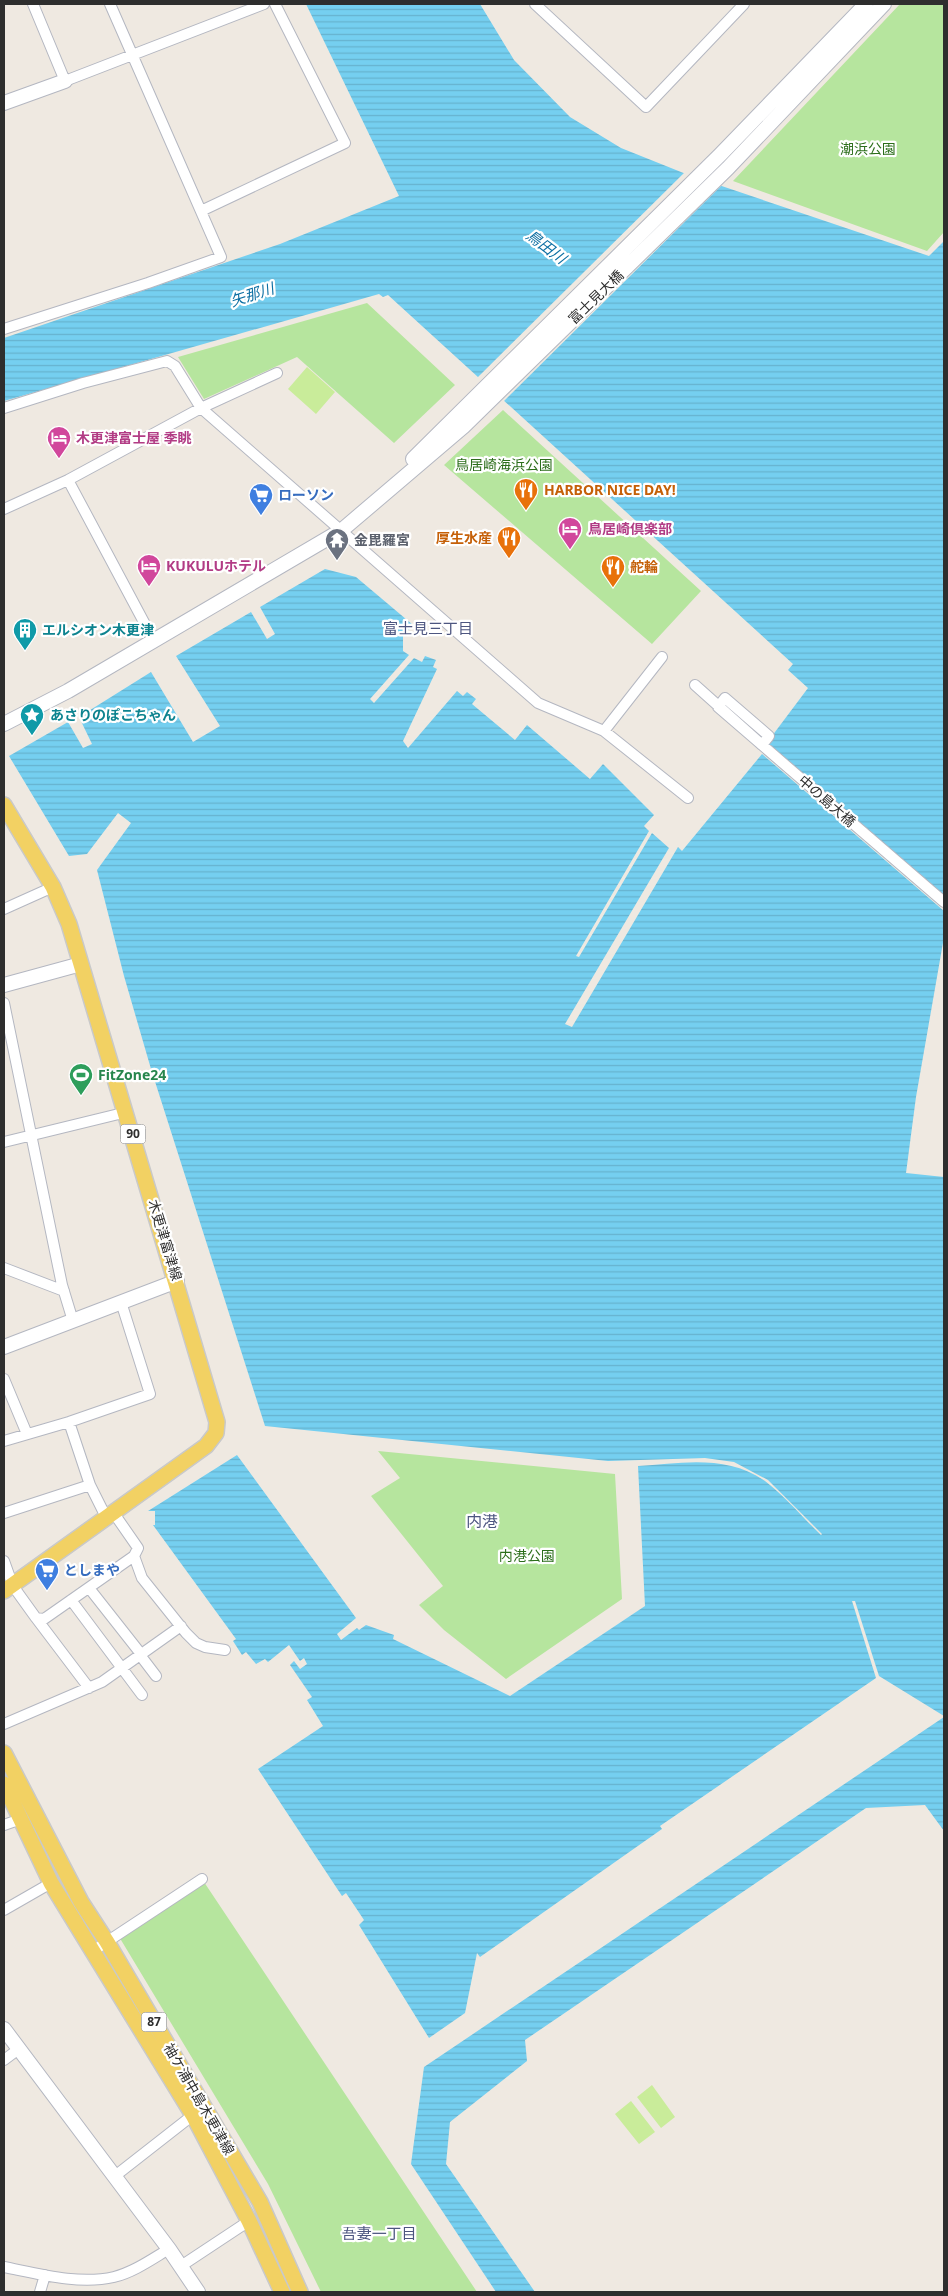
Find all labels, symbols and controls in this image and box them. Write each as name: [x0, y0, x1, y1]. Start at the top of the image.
park label: 潮浜公園: [840, 139, 896, 158]
water label: 鳥田川: [523, 225, 572, 269]
street label: 富士見大橋: [564, 265, 627, 328]
water label: 矢那川: [227, 277, 278, 311]
hotel icon: 木更津富士屋 季眺: [46, 425, 72, 459]
place label: 木更津富士屋 季眺: [76, 428, 192, 447]
park label: 鳥居崎海浜公園: [455, 455, 553, 474]
restaurant icon: HARBOR NICE DAY!: [513, 477, 539, 511]
place label: HARBOR NICE DAY!: [544, 480, 676, 499]
supermarket icon: ローソン: [248, 482, 274, 516]
place label: ローソン: [278, 485, 334, 504]
hotel icon: 鳥居崎倶楽部: [557, 516, 583, 550]
place label: 鳥居崎倶楽部: [588, 519, 672, 538]
restaurant icon: 厚生水産: [496, 525, 522, 559]
temple icon: 金毘羅宮: [324, 527, 350, 561]
place label: 厚生水産: [436, 528, 492, 547]
place label: 金毘羅宮: [354, 530, 410, 549]
hotel icon: KUKULUホテル: [136, 553, 162, 587]
restaurant icon: 舵輪: [600, 554, 626, 588]
place label: KUKULUホテル: [166, 556, 266, 575]
place label: 舵輪: [630, 557, 658, 576]
building icon: エルシオン木更津: [12, 617, 38, 651]
district label: 富士見三丁目: [383, 618, 473, 638]
place label: エルシオン木更津: [42, 620, 154, 639]
place icon: あさりのぽこちゃん: [19, 702, 45, 736]
place label: あさりのぽこちゃん: [50, 705, 176, 724]
street label: 中の島大橋: [795, 770, 860, 831]
sports icon: FitZone24: [68, 1062, 94, 1096]
place label: FitZone24: [98, 1065, 166, 1084]
road number: 90: [120, 1124, 146, 1144]
street label: 木更津富津線: [144, 1197, 187, 1283]
district label: 内港: [466, 1510, 498, 1532]
park label: 内港公園: [499, 1546, 555, 1565]
supermarket icon: としまや: [34, 1557, 60, 1591]
place label: としまや: [64, 1560, 120, 1579]
road number: 87: [142, 2012, 166, 2031]
street label: 袖ケ浦中島木更津線: [160, 2039, 239, 2158]
district label: 吾妻一丁目: [341, 2223, 417, 2243]

